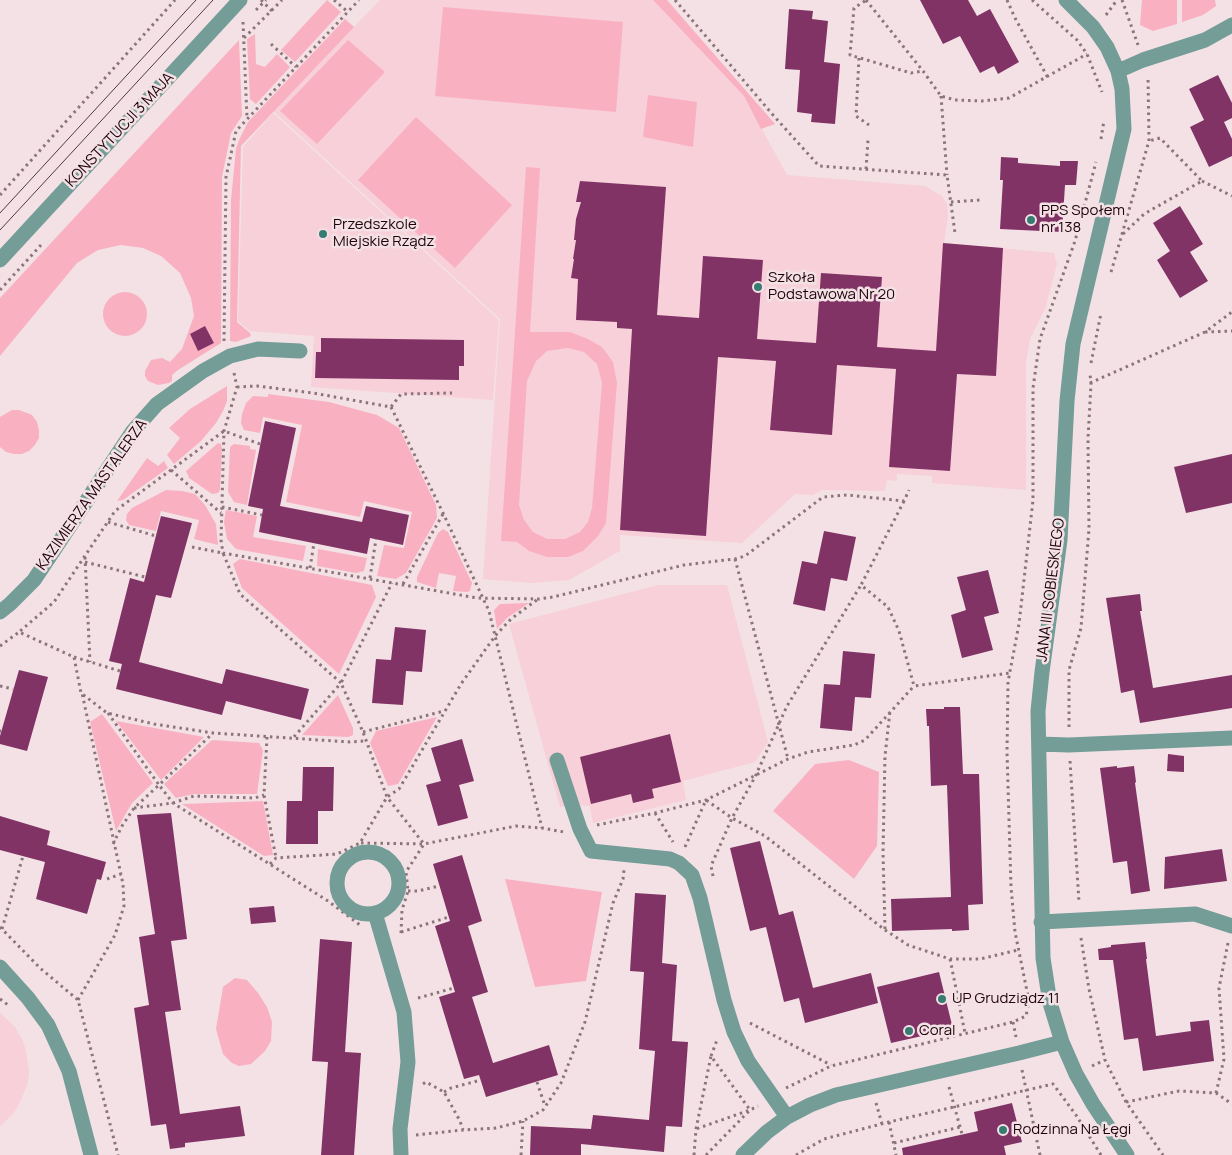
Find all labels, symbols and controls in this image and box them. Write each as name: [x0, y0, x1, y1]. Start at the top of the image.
street label: KONSTYTUCJI 3 MAJA: [62, 69, 178, 191]
place label: PPS Społem nr 138: [1041, 202, 1125, 237]
marker: PPS Społem nr 138: [1025, 214, 1037, 226]
place label: Przedszkole Miejskie Rządz: [333, 216, 434, 251]
marker: Przedszkole Miejskie Rządz: [317, 228, 329, 240]
place label: Szkoła Podstawowa Nr 20: [768, 269, 895, 304]
marker: Szkoła Podstawowa Nr 20: [752, 281, 764, 293]
street label: KAZIMIERZA MASTALERZA: [33, 416, 151, 574]
street label: JANA III SOBIESKIEGO: [1033, 517, 1069, 663]
place label: UP Grudziądz 11: [952, 990, 1060, 1008]
marker: UP Grudziądz 11: [936, 993, 948, 1005]
place label: Coral: [919, 1022, 956, 1040]
marker: Coral: [903, 1025, 915, 1037]
place label: Rodzinna Na Łęgi: [1013, 1121, 1131, 1139]
marker: Rodzinna Na Łęgi: [997, 1124, 1009, 1136]

